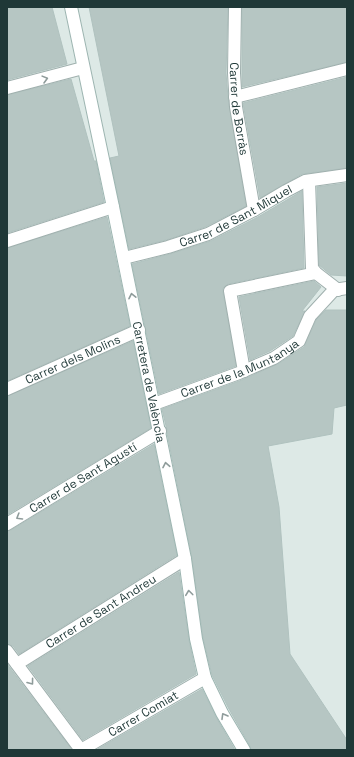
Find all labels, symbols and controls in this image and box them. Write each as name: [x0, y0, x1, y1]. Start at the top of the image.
street label: Carrer de Borràs: [226, 62, 252, 156]
one-way arrow: [41, 75, 48, 83]
street label: Carrer de Sant Miquel: [177, 181, 295, 251]
one-way arrow: [128, 293, 136, 299]
street label: Carretera de València: [129, 320, 169, 444]
street label: Carrer dels Molins: [23, 331, 123, 388]
street label: Carrer de la Muntanya: [179, 335, 302, 402]
street label: Carrer de Sant Agustí: [26, 439, 140, 517]
one-way arrow: [163, 462, 171, 468]
one-way arrow: [16, 513, 23, 520]
street label: Carrer de Sant Andreu: [43, 571, 159, 652]
one-way arrow: [185, 590, 194, 596]
one-way arrow: [26, 677, 33, 684]
street label: Carrer Comiat: [105, 687, 181, 741]
one-way arrow: [222, 713, 229, 721]

